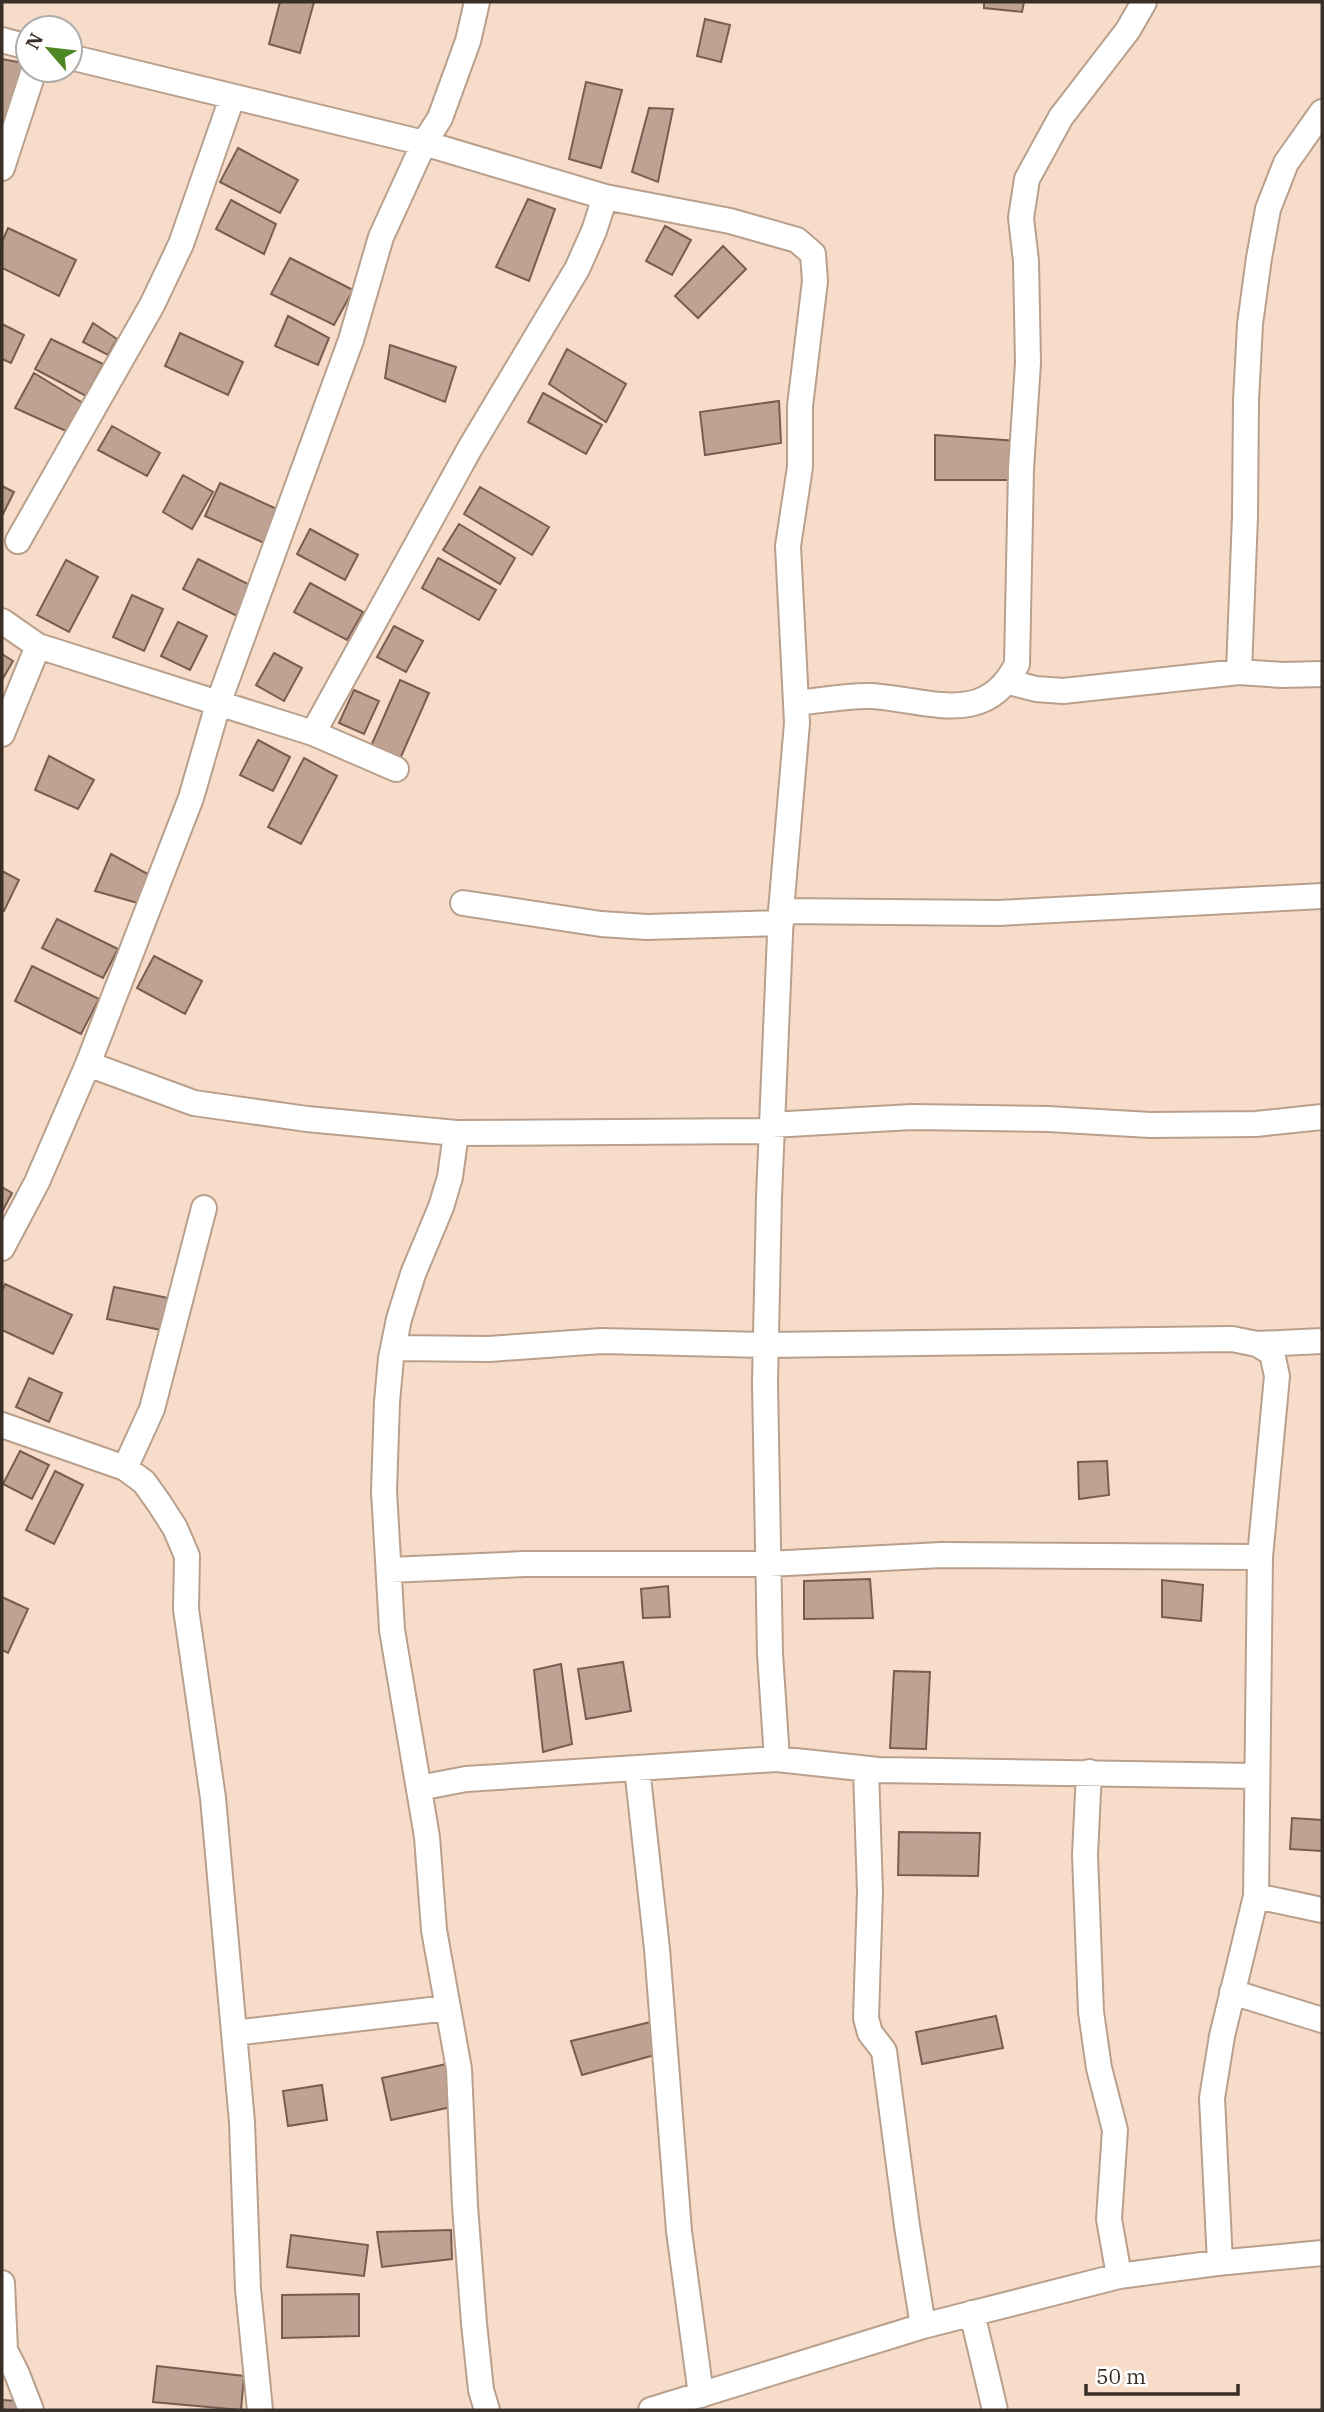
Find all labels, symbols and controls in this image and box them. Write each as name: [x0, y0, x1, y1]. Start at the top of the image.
north arrow: [14, 14, 84, 84]
text: N: [20, 29, 48, 53]
scale bar: [1086, 2352, 1238, 2396]
text: 50 m: [1096, 2362, 1146, 2390]

